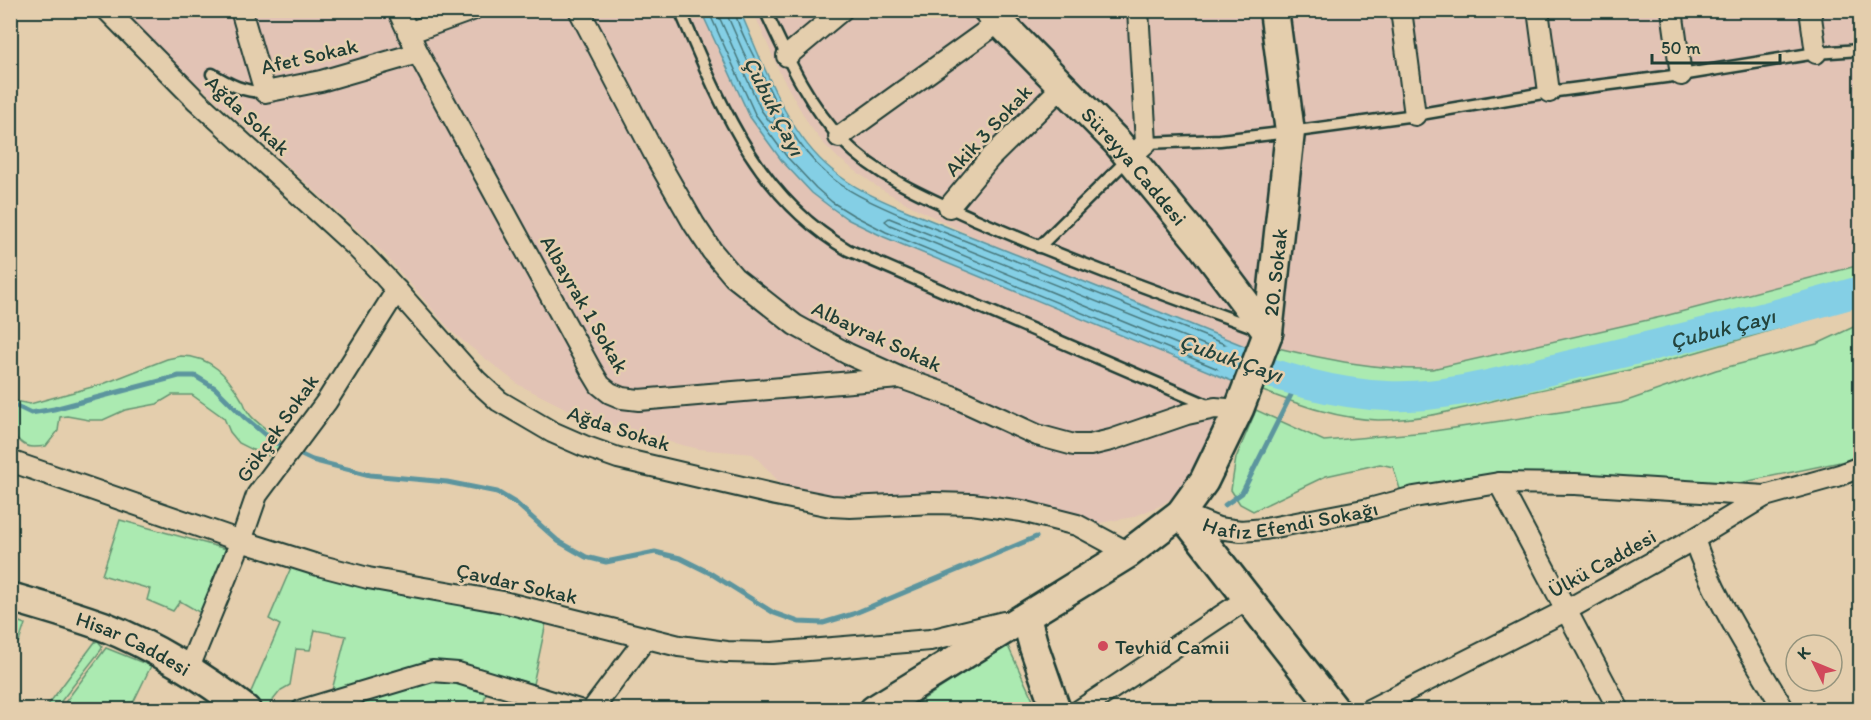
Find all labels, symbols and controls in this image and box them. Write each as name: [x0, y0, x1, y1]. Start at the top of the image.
scale bar: [1652, 27, 1780, 65]
street label: Afet Sokak: [258, 33, 360, 79]
text: 50 m: [1661, 37, 1701, 59]
water label: Çubuk Çayı: [738, 52, 811, 161]
street label: Ağda Sokak: [201, 70, 296, 161]
street label: Akik 3 Sokak: [939, 79, 1037, 181]
street label: Süreyya Caddesi: [1077, 101, 1193, 230]
street label: 20. Sokak: [1257, 227, 1292, 318]
street label: Albayrak 1 Sokak: [535, 231, 635, 377]
street label: Albayrak Sokak: [808, 295, 946, 377]
water label: Çubuk Çayı: [1667, 301, 1779, 354]
water label: Çubuk Çayı: [1176, 328, 1288, 389]
street label: Gökçek Sokak: [230, 369, 324, 487]
street label: Ağda Sokak: [565, 400, 674, 456]
street label: Hafız Efendi Sokağı: [1199, 495, 1380, 543]
street label: Ülkü Caddesi: [1544, 523, 1660, 603]
street label: Çavdar Sokak: [454, 557, 580, 609]
street label: Hisar Caddesi: [73, 605, 196, 681]
north arrow: [1784, 633, 1844, 693]
place label: Tevhid Camii: [1115, 634, 1230, 659]
marker: Tevhid Camii: [1096, 639, 1110, 653]
text: K: [1793, 642, 1814, 663]

